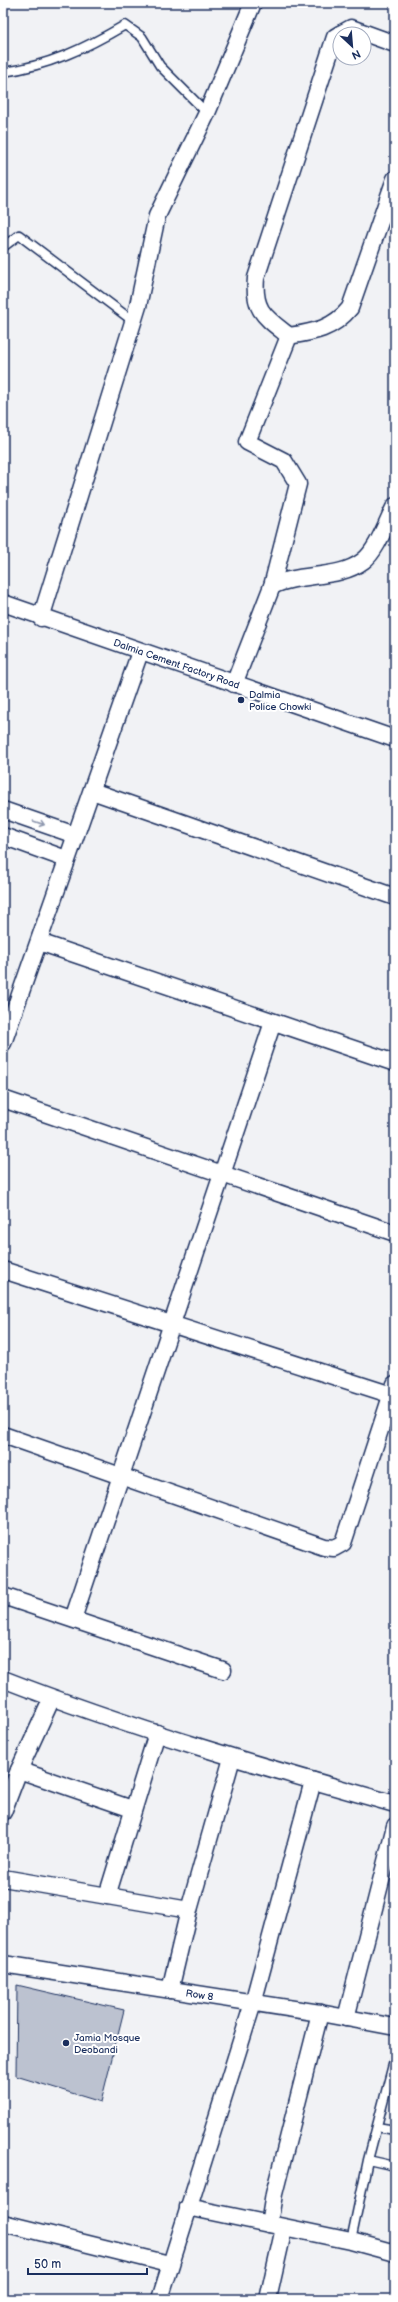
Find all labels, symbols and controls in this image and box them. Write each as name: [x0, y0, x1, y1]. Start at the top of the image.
north arrow: [332, 26, 372, 66]
text: N: [350, 47, 363, 62]
street label: Dalmia Cement Factory Road: [112, 637, 241, 692]
place label: Dalmia Police Chowki: [249, 689, 311, 713]
marker: Dalmia Police Chowki: [236, 695, 246, 705]
one-way arrow: [32, 820, 45, 827]
street label: Row 8: [185, 1987, 214, 2003]
place label: Jamia Mosque Deobandi: [74, 2032, 140, 2056]
marker: Jamia Mosque Deobandi: [61, 2038, 71, 2048]
scale bar: [28, 2250, 147, 2276]
text: 50 m: [34, 2257, 61, 2272]

